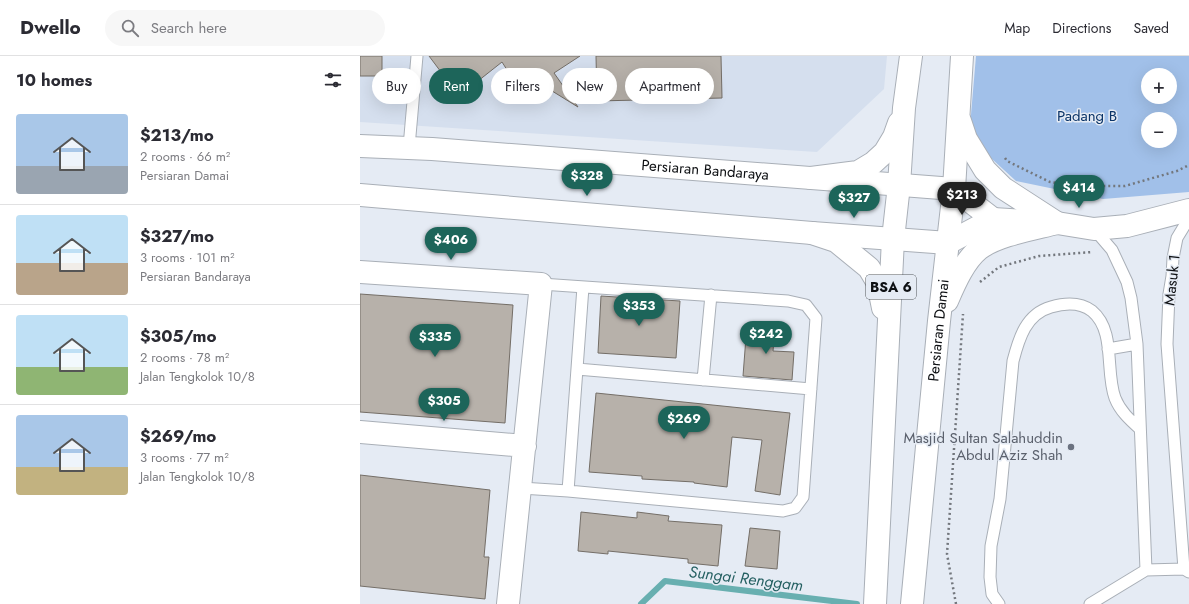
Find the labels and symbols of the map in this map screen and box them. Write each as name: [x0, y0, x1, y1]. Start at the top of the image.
park label: Padang B: [1057, 105, 1117, 127]
street label: Persiaran Bandaraya: [640, 154, 770, 186]
pin: $328: [563, 163, 611, 197]
pin: $414: [1055, 175, 1103, 209]
pin: $213: [938, 182, 986, 216]
pin: $327: [830, 185, 878, 219]
pin: $406: [427, 227, 475, 261]
street label: Masuk 1: [1158, 253, 1186, 307]
road number: BSA 6: [866, 275, 916, 299]
street label: Persiaran Damai: [922, 278, 955, 382]
pin: $353: [615, 293, 663, 327]
pin: $242: [742, 321, 790, 355]
pin: $335: [411, 324, 459, 358]
pin: $305: [420, 388, 468, 422]
pin: $269: [660, 406, 708, 440]
place label: Masjid Sultan Salahuddin Abdul Aziz Shah: [903, 427, 1063, 466]
marker: Masjid Sultan Salahuddin Abdul Aziz Shah: [1066, 442, 1076, 452]
water label: Sungai Renggam: [688, 560, 804, 597]

